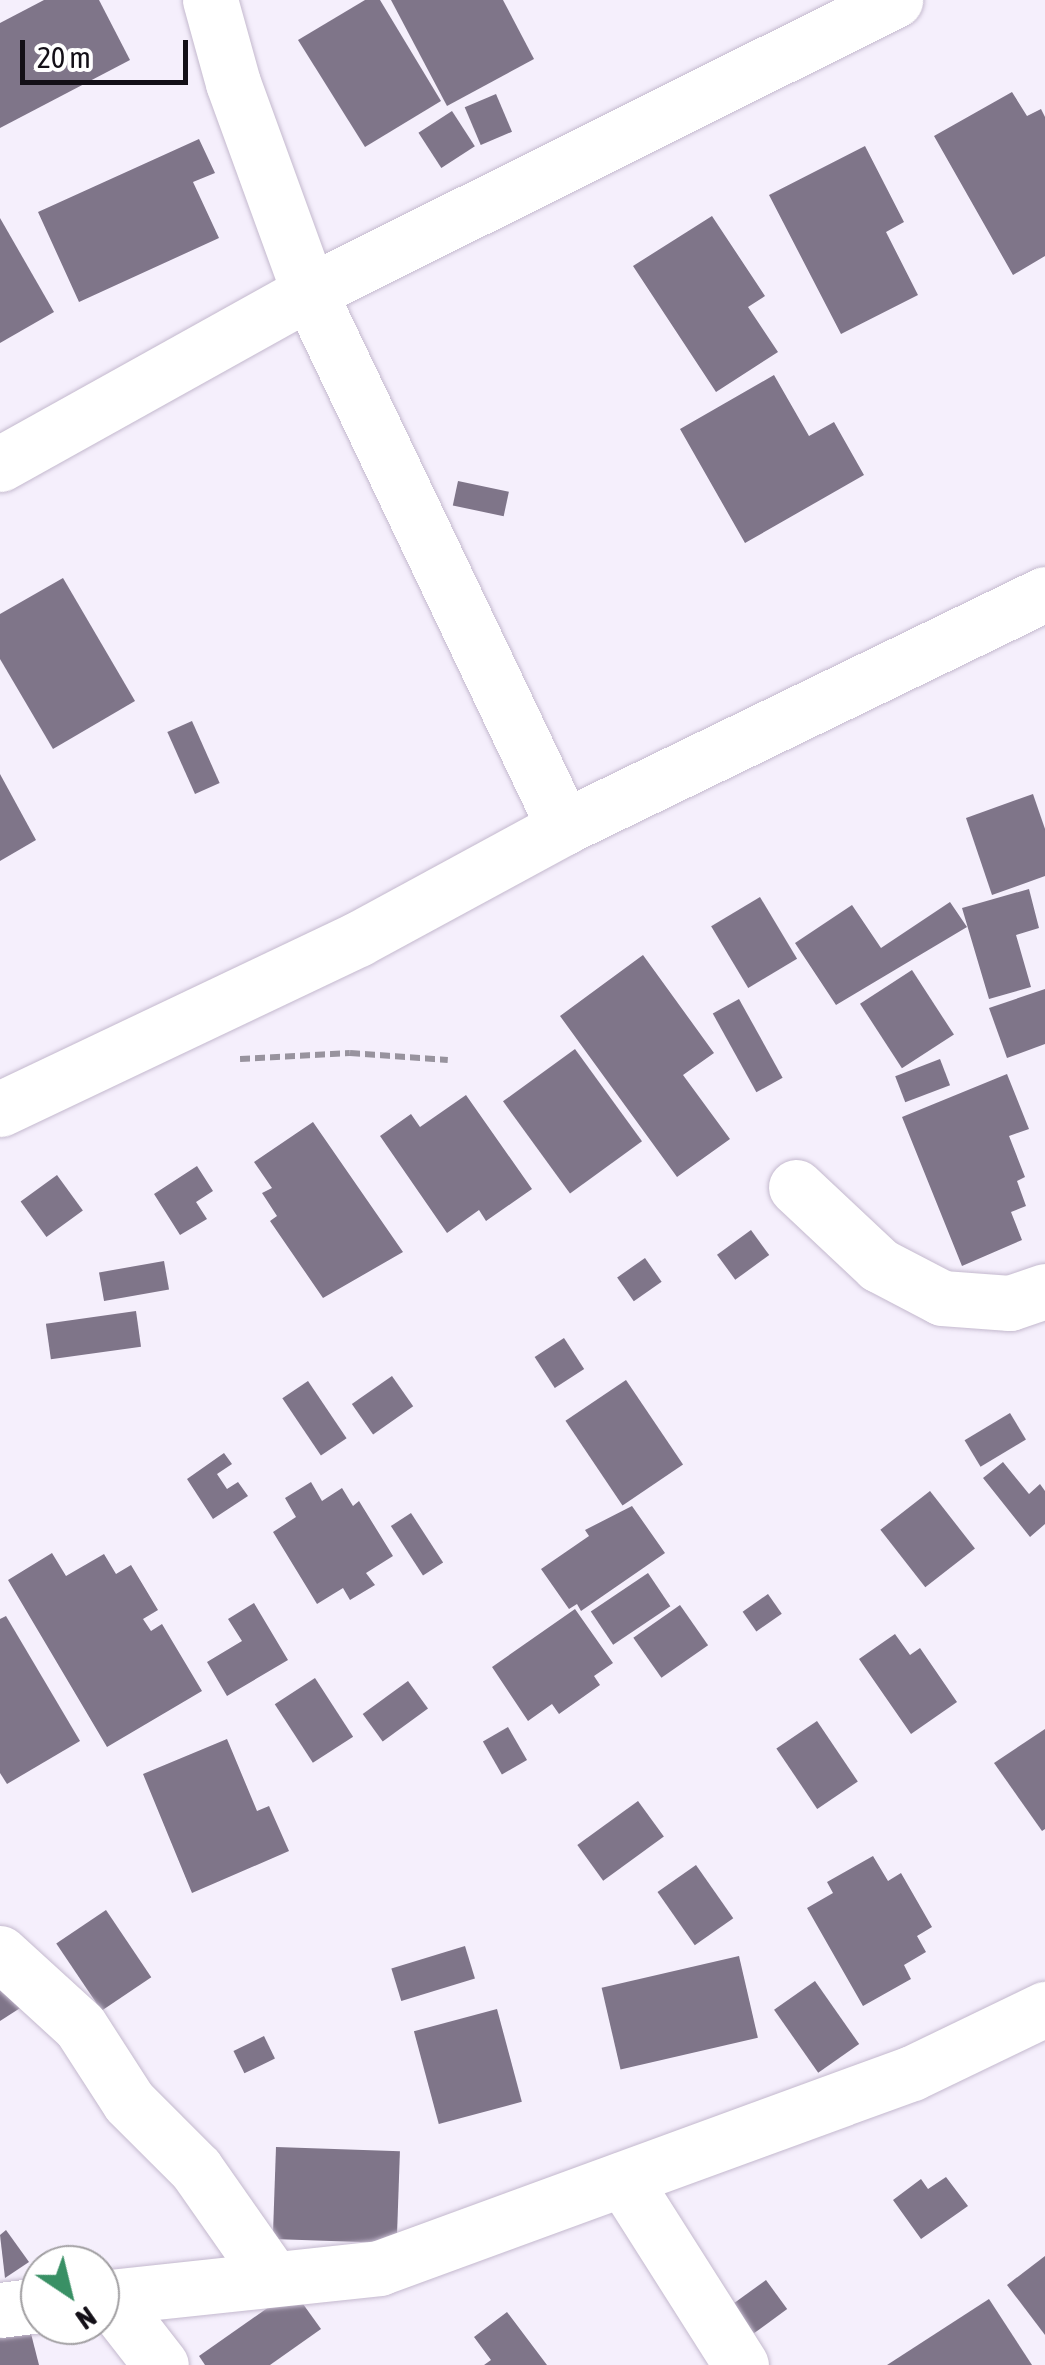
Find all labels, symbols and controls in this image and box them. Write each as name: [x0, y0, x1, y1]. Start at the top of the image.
scale bar: [25, 20, 192, 82]
text: 20 m: [37, 40, 91, 74]
north arrow: [20, 2245, 120, 2345]
text: N: [70, 2300, 102, 2336]

